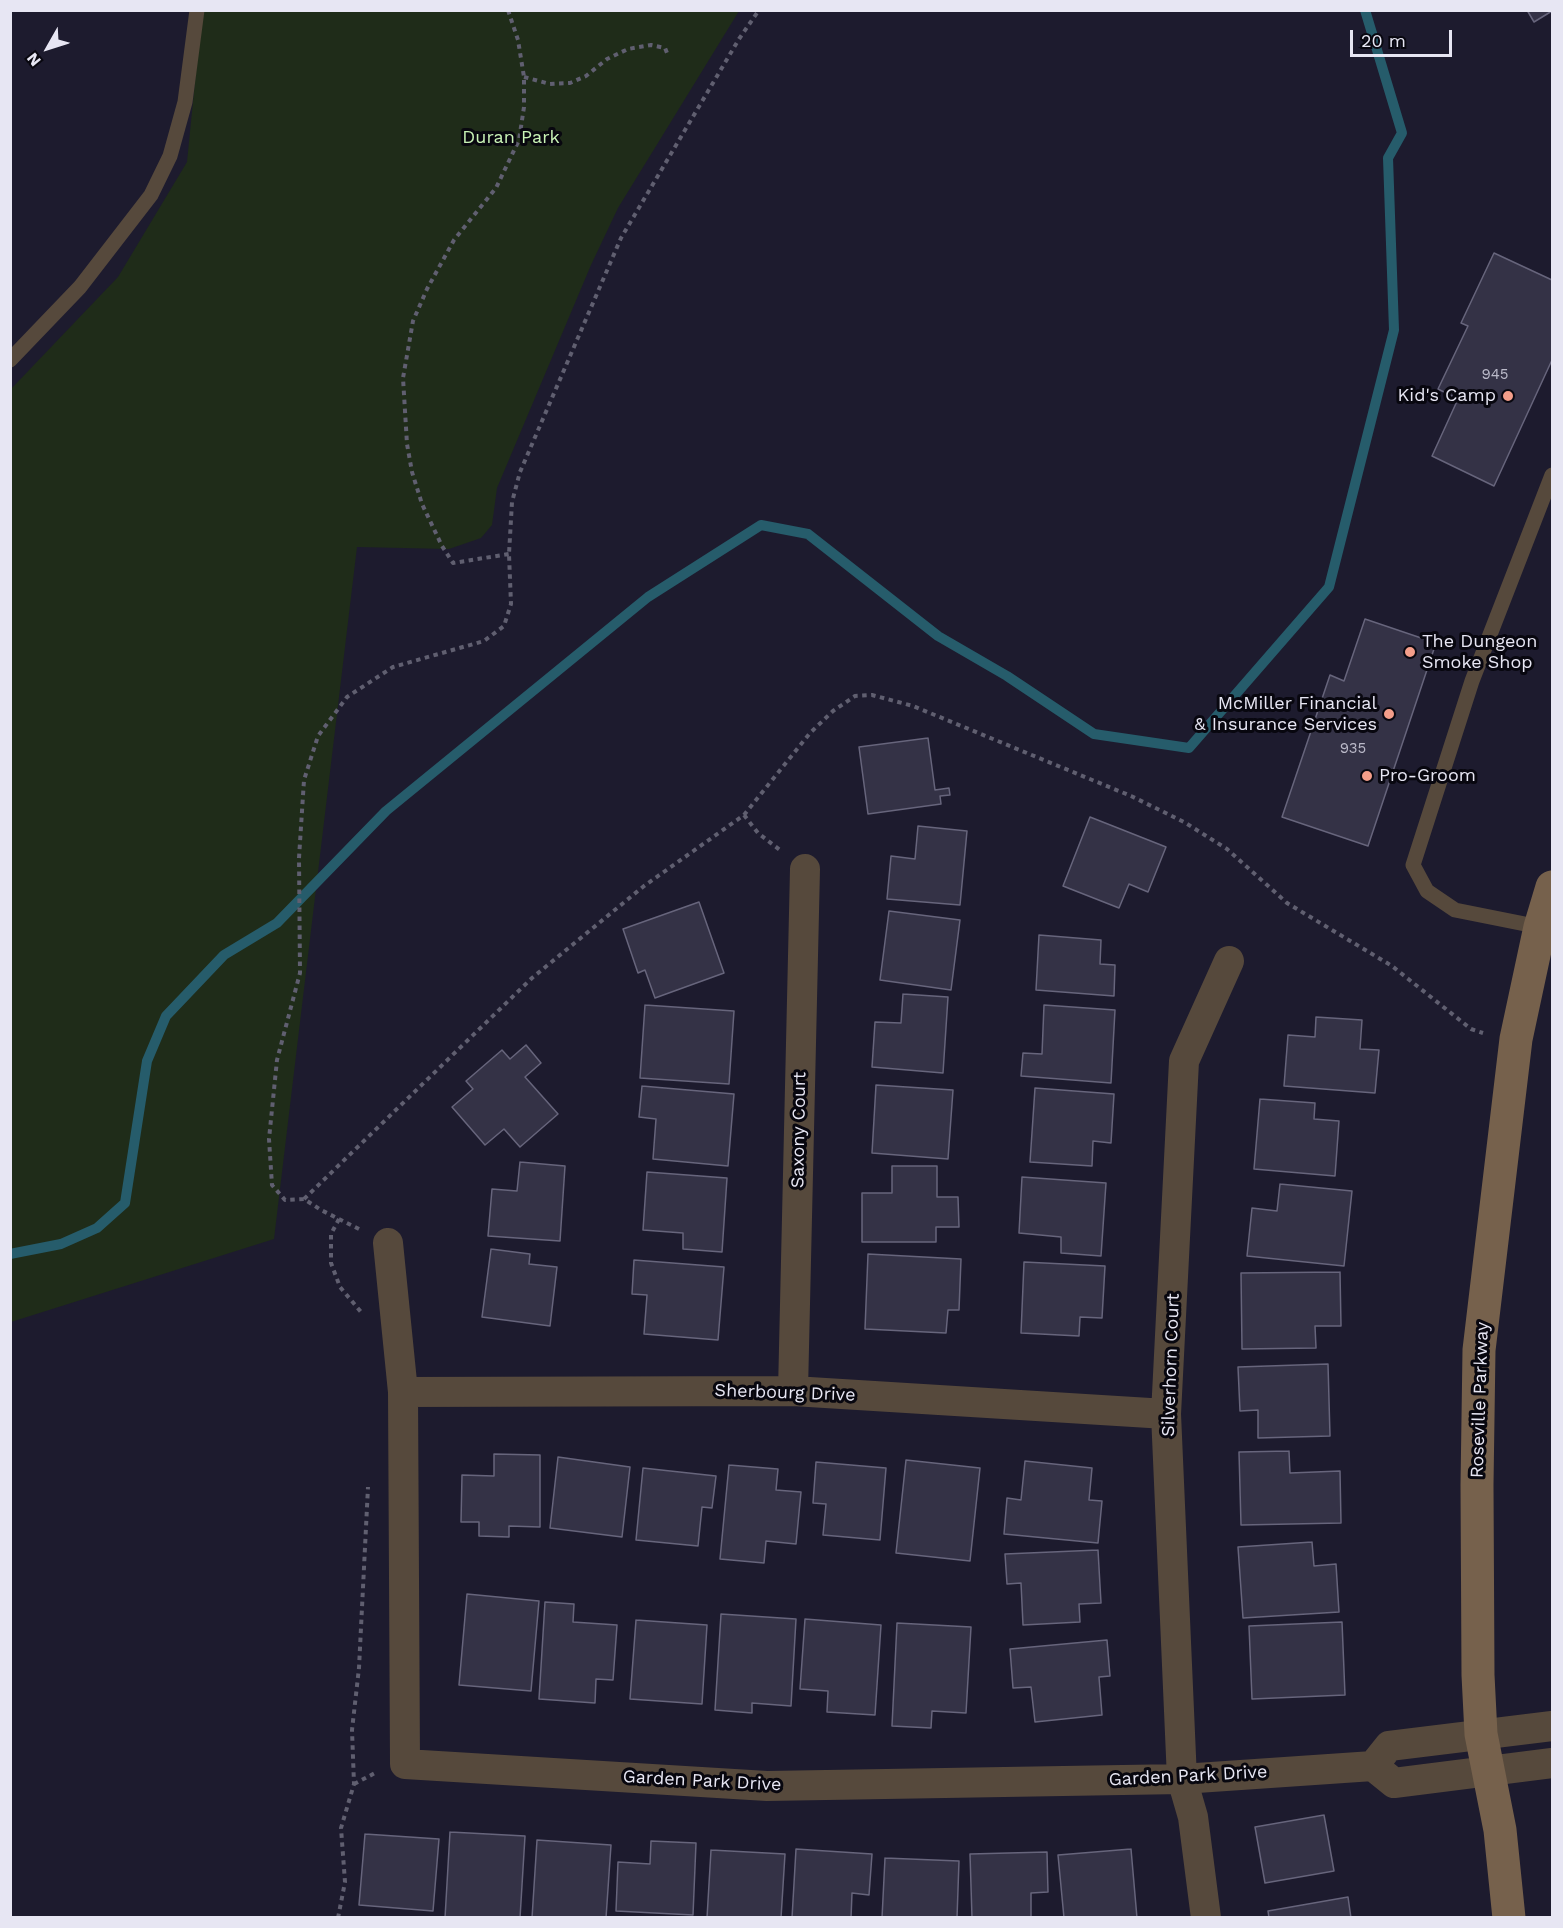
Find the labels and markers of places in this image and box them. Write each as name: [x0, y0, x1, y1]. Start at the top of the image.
place label: Kid's Camp: [1398, 385, 1496, 407]
marker: Kid's Camp: [1501, 389, 1515, 403]
place label: The Dungeon Smoke Shop: [1422, 631, 1537, 674]
marker: The Dungeon Smoke Shop: [1403, 645, 1417, 659]
place label: McMiller Financial & Insurance Services: [1194, 693, 1377, 736]
marker: McMiller Financial & Insurance Services: [1382, 707, 1396, 721]
place label: Pro-Groom: [1379, 765, 1476, 787]
marker: Pro-Groom: [1360, 769, 1374, 783]

